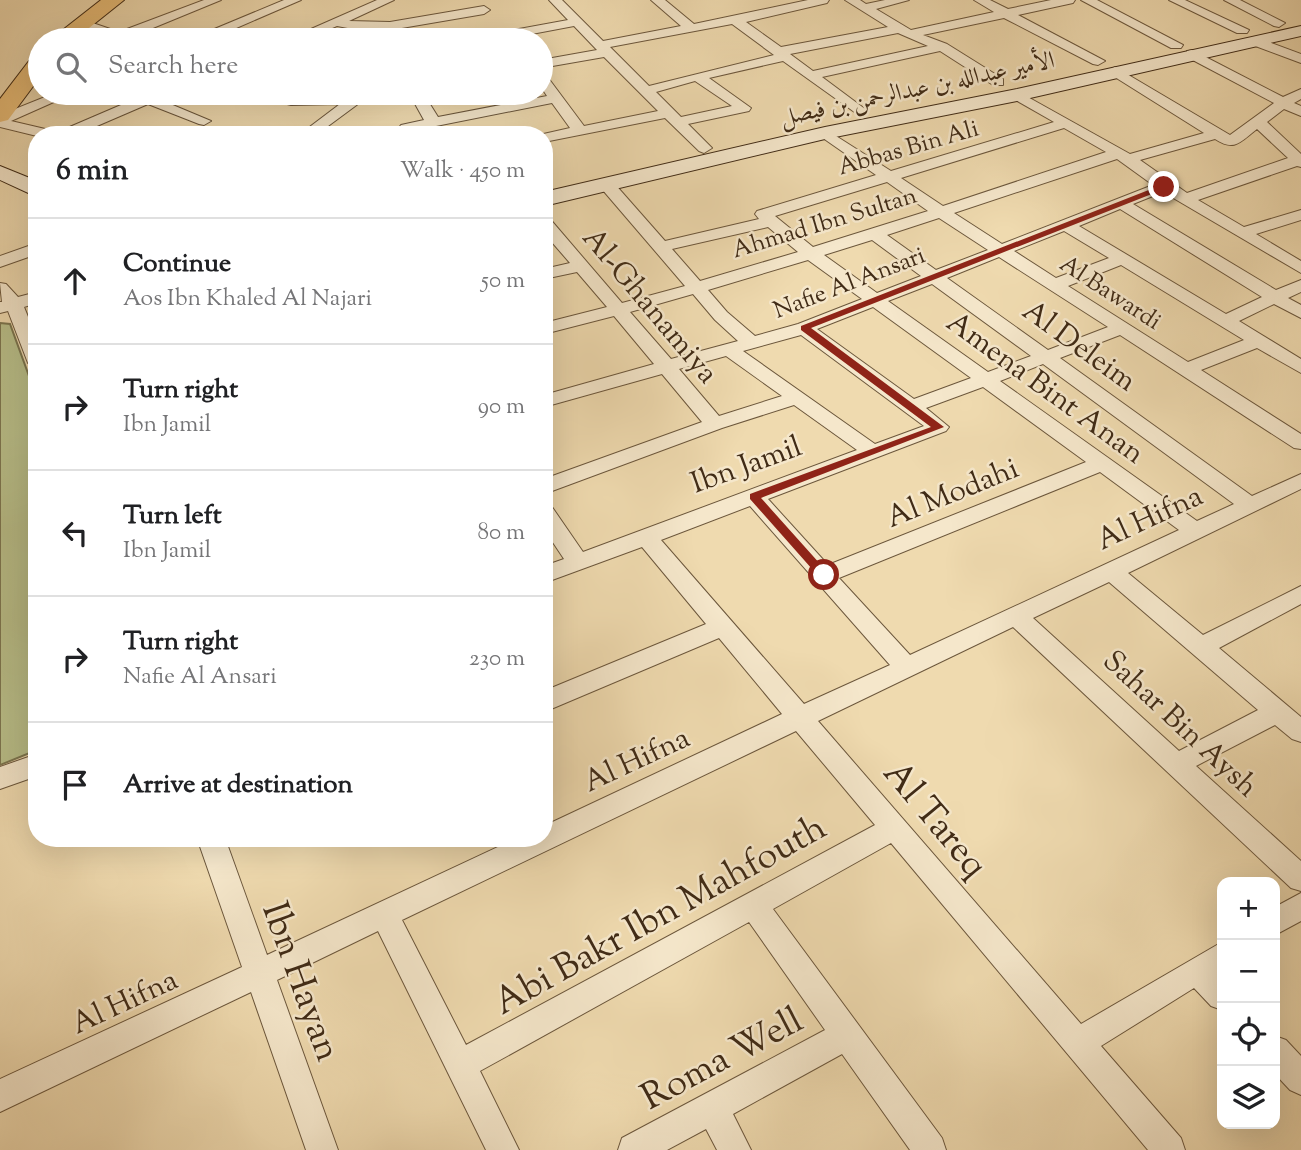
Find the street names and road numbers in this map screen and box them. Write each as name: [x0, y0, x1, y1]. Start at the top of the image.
street label: الأمير عبدالله بن عبدالرحمن بن فيصل: [777, 43, 1058, 136]
street label: Abbas Bin Ali: [834, 113, 983, 185]
street label: Ahmad Ibn Sultan: [728, 180, 921, 268]
street label: Al-Ghanamiya: [571, 219, 727, 394]
street label: Nafie Al Ansari: [769, 239, 931, 328]
street label: Al Bawardi: [1052, 248, 1168, 339]
street label: Al Deleim: [1012, 291, 1145, 403]
street label: Amena Bint Anan: [936, 302, 1153, 476]
street label: Ibn Jamil: [685, 426, 808, 506]
street label: Al Modahi: [880, 448, 1026, 540]
street label: Al Hifna: [1090, 476, 1211, 563]
street label: Sahar Bin Aysh: [1092, 641, 1267, 809]
street label: Al Hifna: [577, 718, 698, 805]
street label: Al Tareq: [868, 750, 1000, 892]
street label: Abi Bakr Ibn Mahfouth: [485, 802, 837, 1031]
street label: Ibn Hayan: [245, 895, 353, 1070]
street label: Al Hifna: [65, 960, 186, 1047]
street label: Roma Well: [632, 995, 813, 1126]

